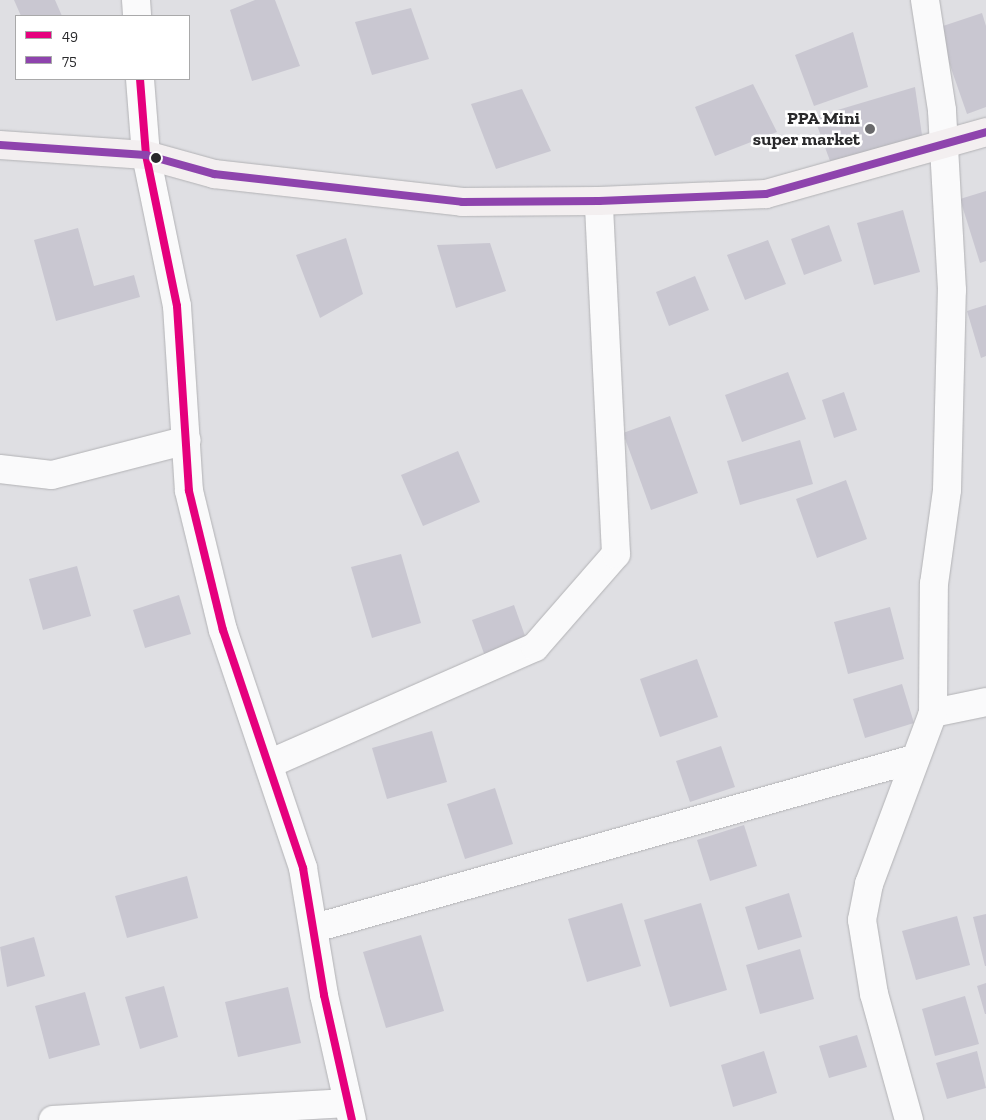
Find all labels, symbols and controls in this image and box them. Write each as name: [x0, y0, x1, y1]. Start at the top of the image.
legend: [15, 15, 190, 80]
text: 49: [62, 26, 78, 44]
text: 75: [62, 51, 77, 69]
place label: PPA Mini super market: [753, 108, 860, 150]
marker: PPA Mini super market: [864, 123, 876, 135]
unlabelled marker: [151, 153, 161, 163]

